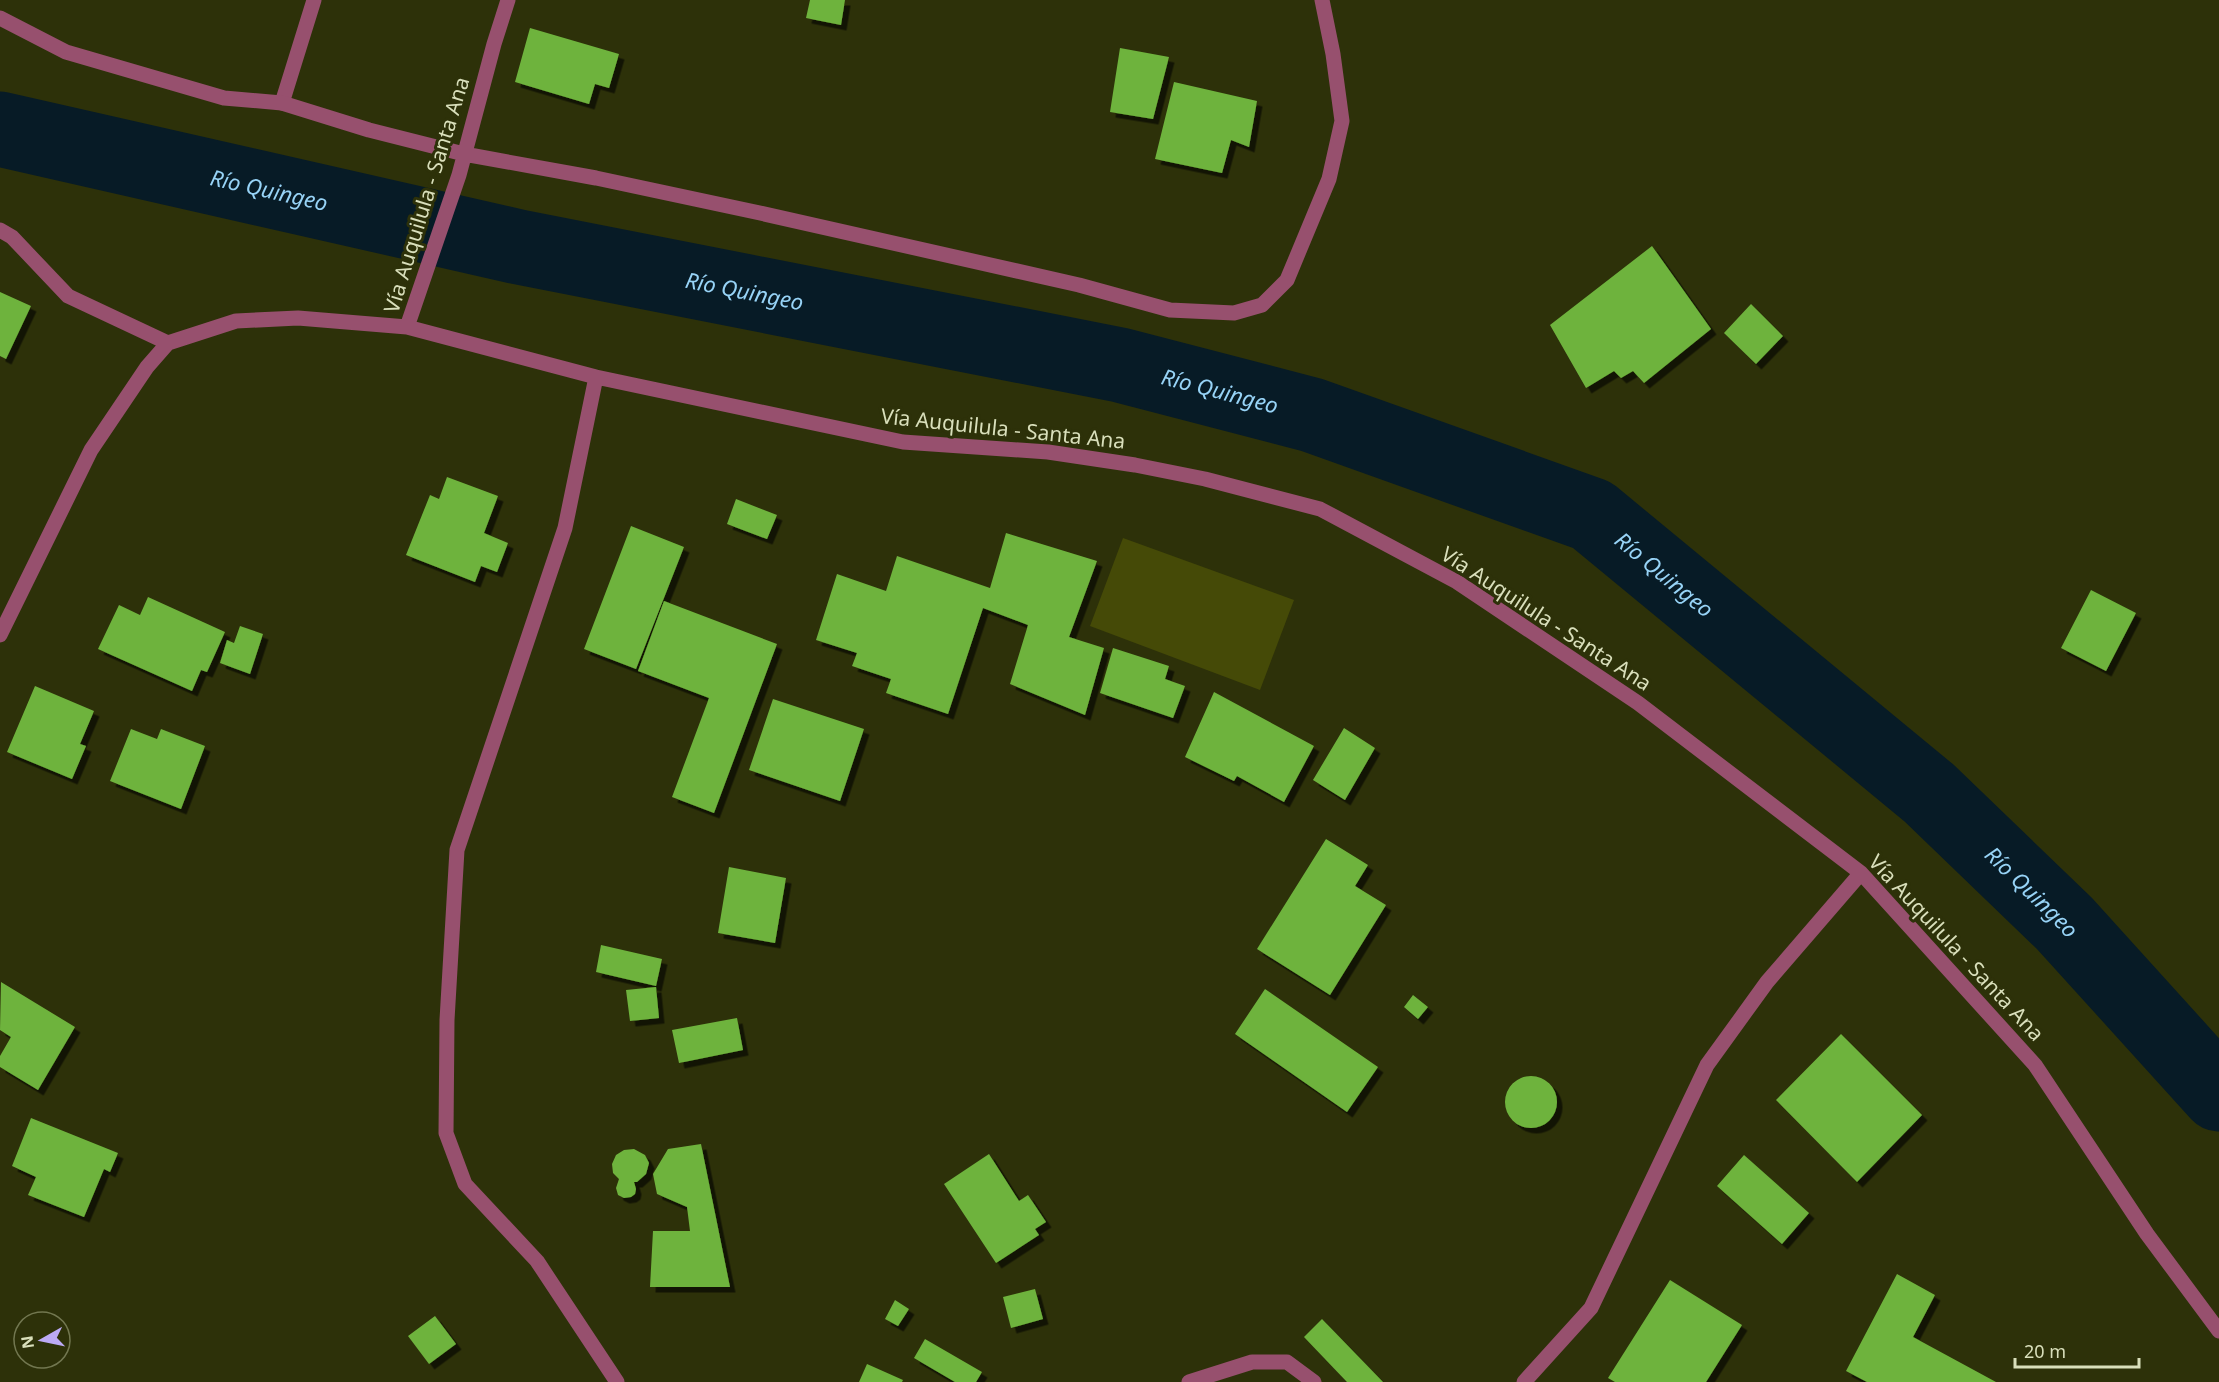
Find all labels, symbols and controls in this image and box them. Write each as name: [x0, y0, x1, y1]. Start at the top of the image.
street label: Vía Auquilula - Santa Ana: [377, 73, 475, 316]
water label: Río Quingeo: [208, 161, 331, 217]
water label: Río Quingeo: [683, 264, 806, 317]
water label: Río Quingeo: [1159, 360, 1282, 420]
street label: Vía Auquilula - Santa Ana: [880, 401, 1127, 455]
water label: Río Quingeo: [1609, 524, 1720, 623]
street label: Vía Auquilula - Santa Ana: [1436, 540, 1657, 697]
water label: Río Quingeo: [1979, 839, 2086, 944]
street label: Vía Auquilula - Santa Ana: [1863, 848, 2051, 1047]
north arrow: [12, 1310, 72, 1370]
scale bar: [2015, 1331, 2140, 1369]
text: N: [15, 1334, 39, 1350]
text: 20 m: [2024, 1339, 2066, 1363]

